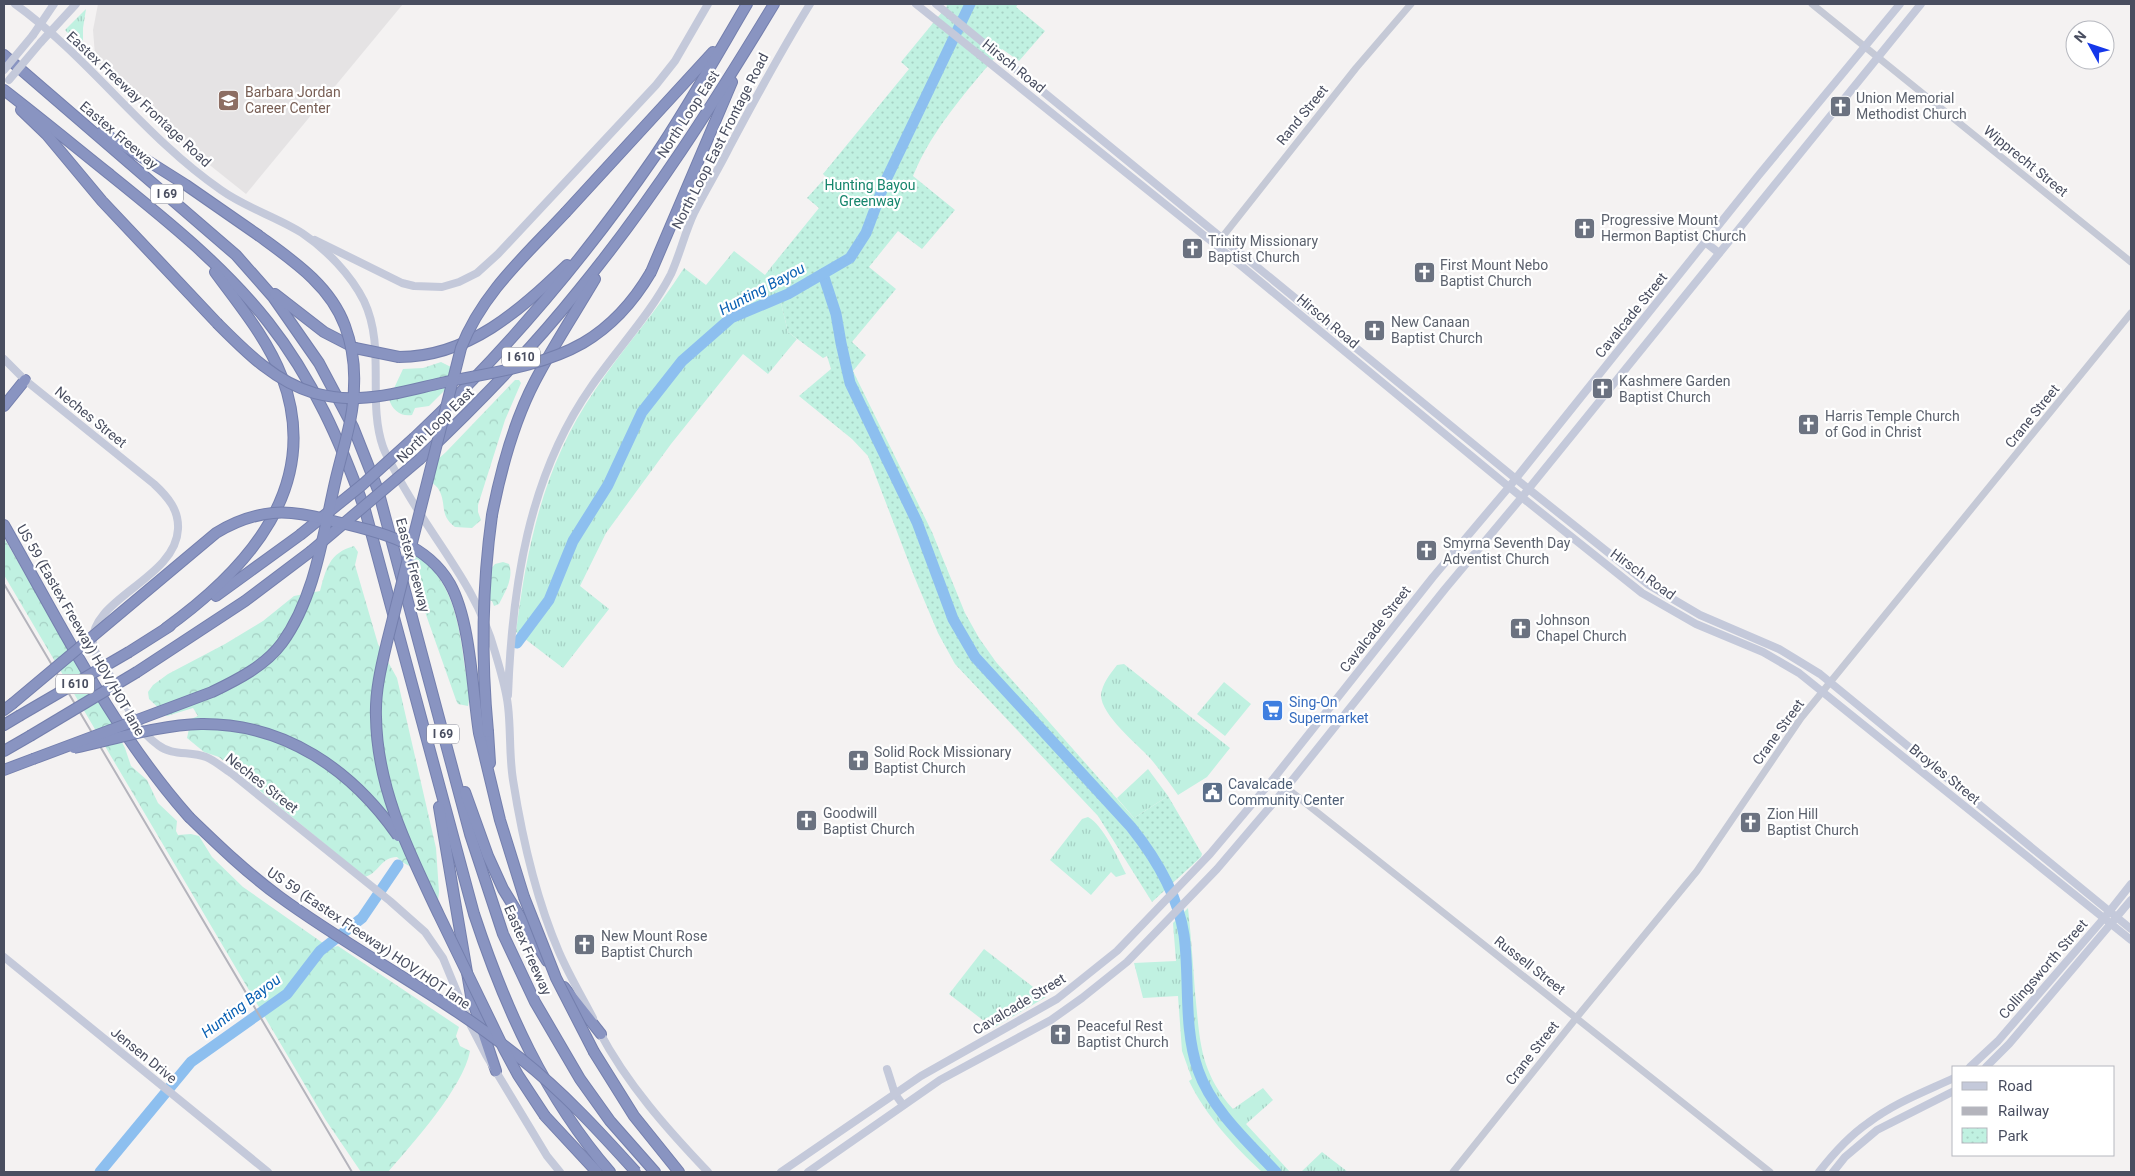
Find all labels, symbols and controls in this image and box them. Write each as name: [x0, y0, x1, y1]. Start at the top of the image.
north arrow: [2065, 20, 2115, 70]
street label: Eastex Freeway Frontage Road: [63, 28, 215, 170]
text: N: [2071, 28, 2089, 46]
street label: Hirsch Road: [979, 36, 1049, 96]
street label: North Loop East Frontage Road: [668, 50, 772, 232]
street label: North Loop East: [654, 67, 722, 161]
street label: Rand Street: [1273, 82, 1331, 148]
place label: Barbara Jordan Career Center: [245, 84, 341, 116]
school or university icon: Barbara Jordan Career Center: [217, 88, 241, 112]
place label: Union Memorial Methodist Church: [1856, 90, 1967, 122]
church icon: Union Memorial Methodist Church: [1828, 94, 1852, 118]
street label: Eastex Freeway: [76, 97, 162, 173]
street label: Wipprecht Street: [1981, 122, 2072, 200]
park label: Hunting Bayou Greenway: [825, 177, 915, 209]
road number: I 69: [151, 184, 183, 203]
place label: Progressive Mount Hermon Baptist Church: [1601, 212, 1746, 244]
church icon: Progressive Mount Hermon Baptist Church: [1573, 216, 1597, 240]
place label: Trinity Missionary Baptist Church: [1208, 233, 1318, 265]
church icon: Trinity Missionary Baptist Church: [1180, 237, 1204, 261]
place label: First Mount Nebo Baptist Church: [1440, 257, 1548, 289]
water label: Hunting Bayou: [716, 259, 808, 319]
church icon: First Mount Nebo Baptist Church: [1412, 261, 1436, 285]
street label: Cavalcade Street: [1592, 269, 1671, 361]
street label: Hirsch Road: [1294, 290, 1362, 352]
place label: New Canaan Baptist Church: [1391, 314, 1483, 346]
church icon: New Canaan Baptist Church: [1363, 318, 1387, 342]
road number: I 610: [502, 348, 540, 367]
place label: Kashmere Garden Baptist Church: [1619, 373, 1730, 405]
church icon: Kashmere Garden Baptist Church: [1591, 377, 1615, 401]
street label: Crane Street: [2002, 381, 2063, 451]
street label: Neches Street: [52, 383, 130, 451]
street label: North Loop East: [393, 384, 477, 466]
place label: Harris Temple Church of God in Christ: [1825, 408, 1960, 440]
church icon: Harris Temple Church of God in Christ: [1797, 412, 1821, 436]
street label: Eastex Freeway: [393, 516, 433, 614]
street label: US 59 (Eastex Freeway) HOV/HOT lane: [13, 521, 148, 739]
place label: Smyrna Seventh Day Adventist Church: [1443, 535, 1571, 567]
church icon: Smyrna Seventh Day Adventist Church: [1415, 539, 1439, 563]
street label: Hirsch Road: [1608, 545, 1678, 603]
street label: Cavalcade Street: [1336, 582, 1414, 675]
place label: Johnson Chapel Church: [1536, 612, 1627, 644]
church icon: Johnson Chapel Church: [1508, 616, 1532, 640]
road number: I 610: [56, 674, 94, 694]
place label: Sing-On Supermarket: [1289, 694, 1369, 726]
street label: Crane Street: [1749, 696, 1807, 768]
supermarket icon: Sing-On Supermarket: [1261, 698, 1285, 722]
road number: I 69: [427, 724, 459, 744]
street label: Broyles Street: [1906, 741, 1984, 808]
place label: Solid Rock Missionary Baptist Church: [874, 744, 1012, 776]
church icon: Solid Rock Missionary Baptist Church: [846, 748, 870, 772]
street label: Neches Street: [223, 750, 302, 816]
place label: Cavalcade Community Center: [1228, 776, 1344, 808]
public building icon: Cavalcade Community Center: [1200, 780, 1224, 804]
place label: Goodwill Baptist Church: [823, 805, 915, 837]
place label: Zion Hill Baptist Church: [1767, 806, 1859, 838]
church icon: Goodwill Baptist Church: [795, 809, 819, 833]
church icon: Zion Hill Baptist Church: [1739, 810, 1763, 834]
street label: US 59 (Eastex Freeway) HOV/HOT lane: [264, 864, 474, 1013]
street label: Eastex Freeway: [501, 902, 555, 998]
street label: Collingsworth Street: [1995, 916, 2091, 1022]
place label: New Mount Rose Baptist Church: [601, 928, 707, 960]
church icon: New Mount Rose Baptist Church: [573, 932, 597, 956]
street label: Russell Street: [1491, 932, 1569, 998]
water label: Hunting Bayou: [198, 970, 284, 1042]
street label: Cavalcade Street: [970, 970, 1068, 1038]
place label: Peaceful Rest Baptist Church: [1077, 1018, 1169, 1050]
street label: Crane Street: [1502, 1018, 1562, 1088]
church icon: Peaceful Rest Baptist Church: [1049, 1022, 1073, 1046]
street label: Jensen Drive: [108, 1024, 180, 1086]
legend: [1952, 1066, 2115, 1156]
text: Road: [1998, 1077, 2032, 1095]
text: Railway: [1998, 1102, 2049, 1120]
text: Park: [1998, 1127, 2029, 1145]

